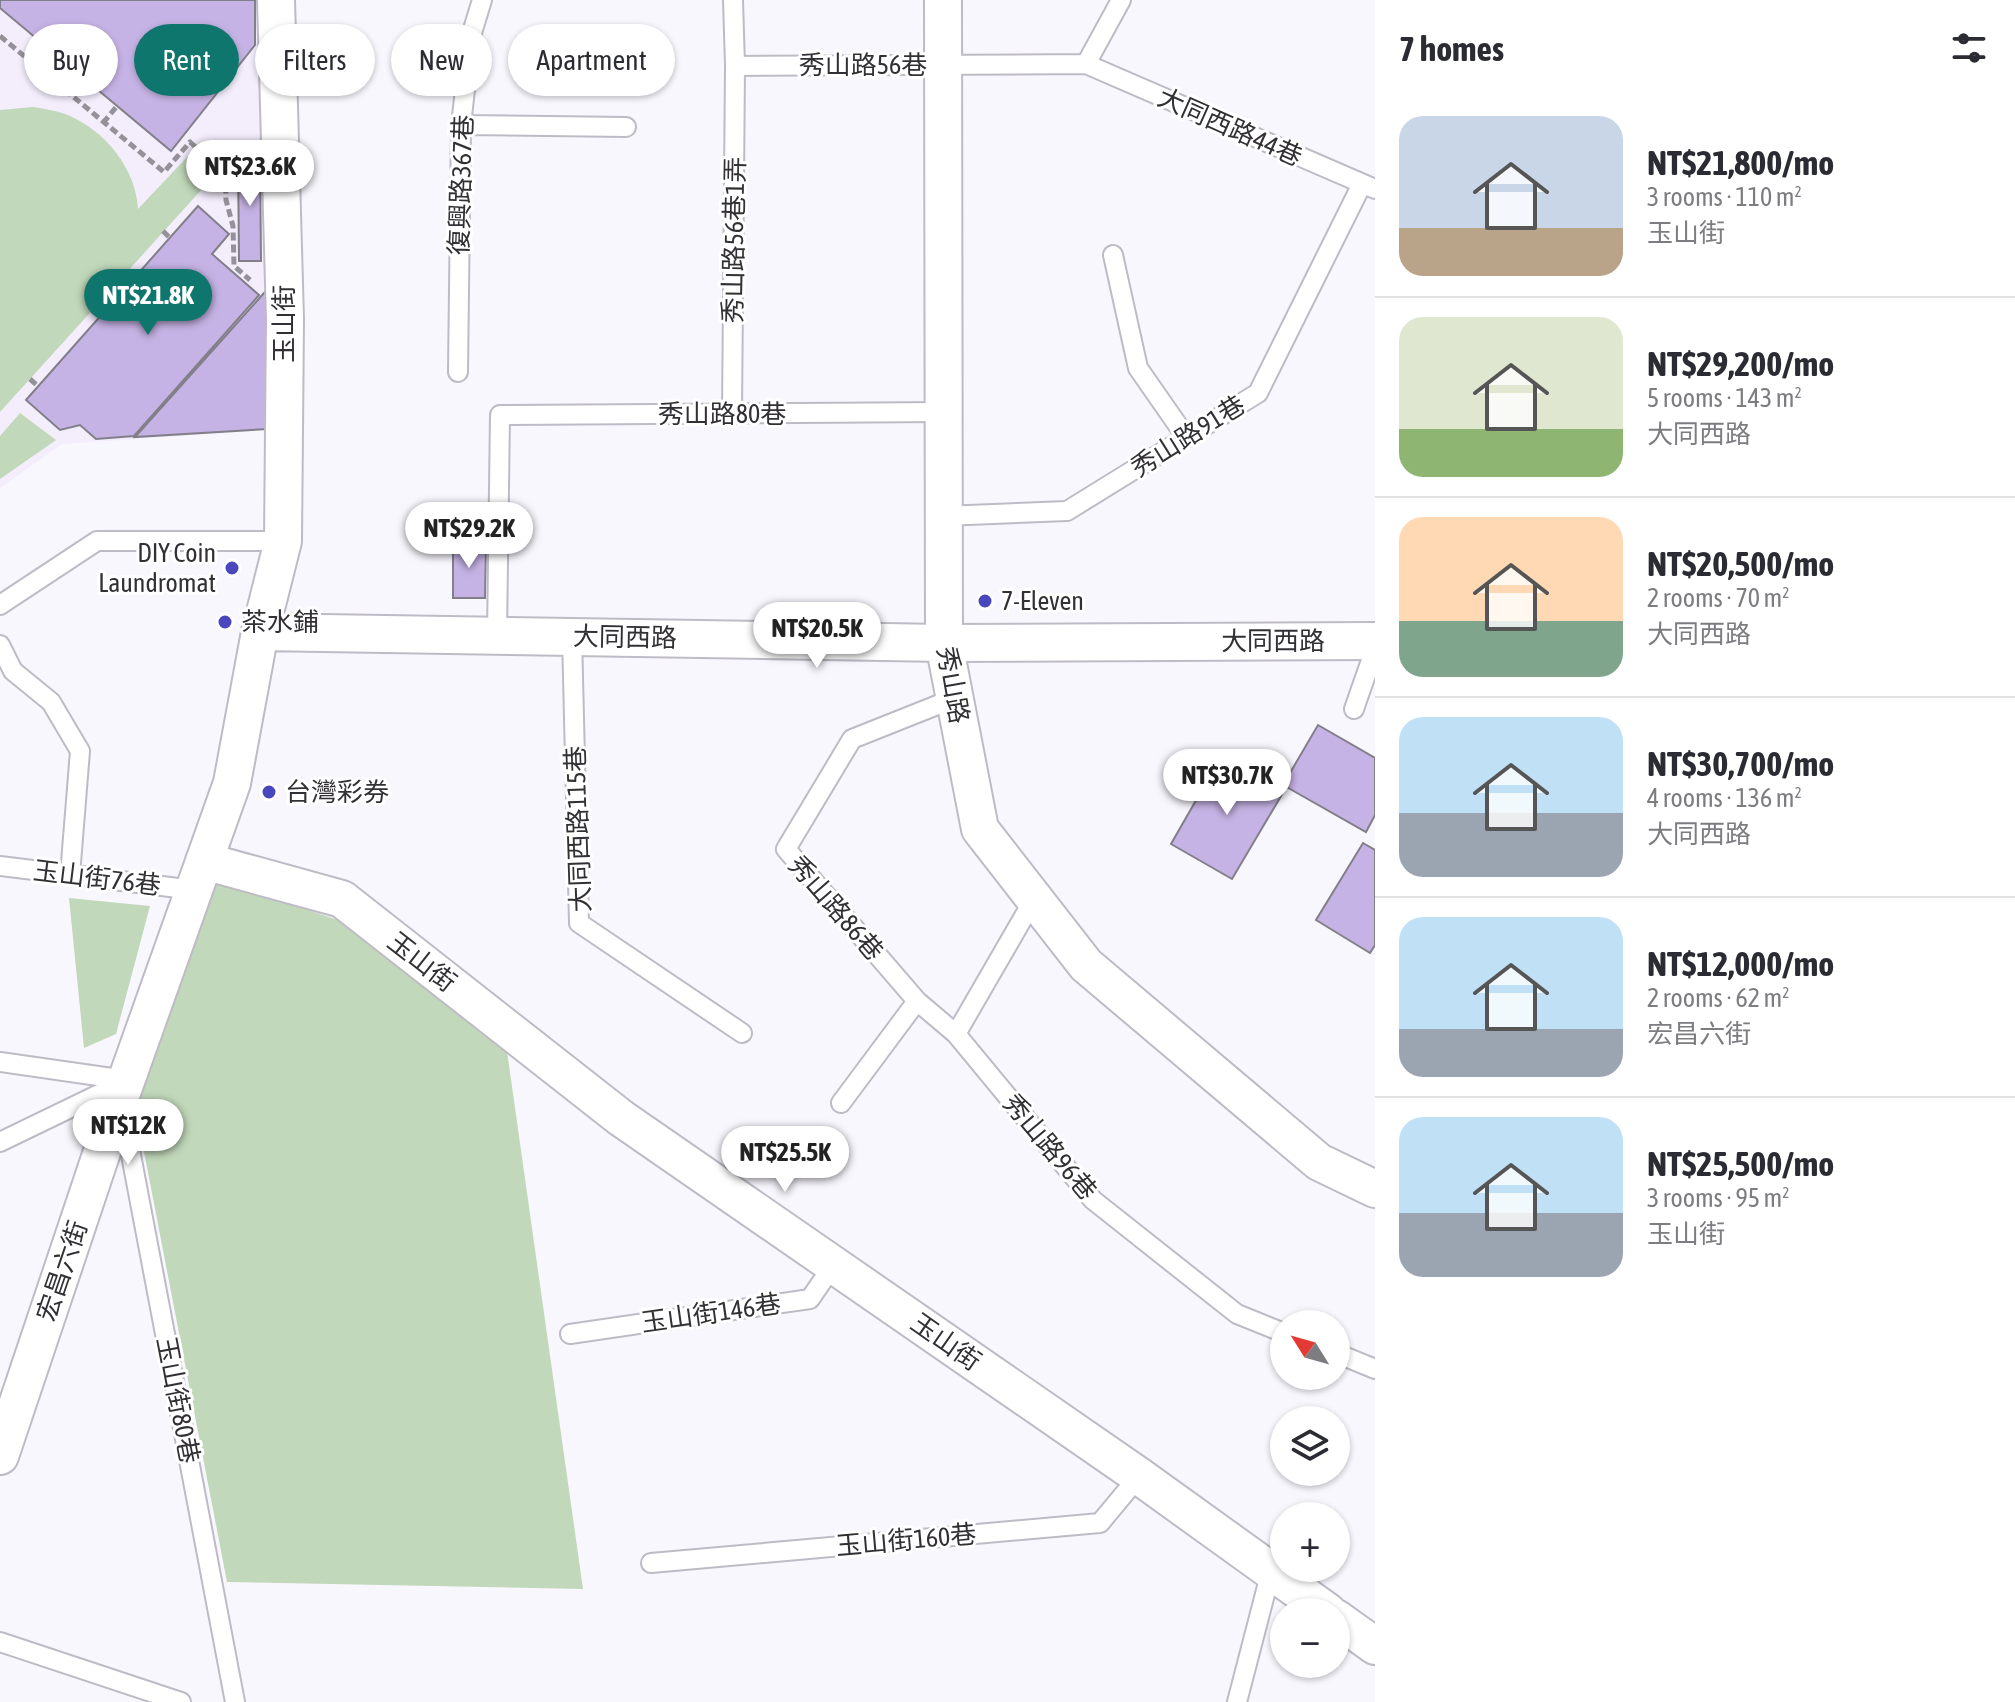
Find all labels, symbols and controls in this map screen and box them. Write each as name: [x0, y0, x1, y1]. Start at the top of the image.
chip: Buy: [24, 24, 118, 96]
chip: Rent: [134, 24, 239, 96]
chip: Filters: [255, 24, 375, 96]
chip: New: [391, 24, 492, 96]
chip: Apartment: [508, 24, 675, 96]
icon: filters: [1947, 26, 1991, 70]
text: 7 homes: [1399, 29, 1504, 68]
street label: 秀山路56巷: [799, 50, 927, 80]
street label: 大同西路44巷: [1153, 82, 1307, 172]
street label: 復興路367巷: [444, 114, 478, 256]
pin: NT$23.6K: [167, 140, 333, 208]
text: NT$21,800/mo: [1647, 143, 1834, 182]
icon: home: [1463, 148, 1559, 244]
text: NT$23.6K: [204, 151, 296, 181]
street label: 秀山路56巷1弄: [718, 156, 750, 324]
text: 3 rooms · 110 m²: [1647, 182, 1802, 212]
text: 玉山街: [1647, 218, 1725, 248]
pin: NT$21.8K: [65, 269, 231, 337]
text: NT$21.8K: [102, 280, 194, 310]
street label: 玉山街: [269, 285, 299, 363]
text: NT$29,200/mo: [1647, 344, 1834, 383]
icon: home: [1463, 349, 1559, 445]
text: 5 rooms · 143 m²: [1647, 383, 1802, 413]
street label: 秀山路91巷: [1126, 389, 1250, 483]
street label: 秀山路80巷: [658, 399, 786, 429]
text: 大同西路: [1647, 419, 1751, 449]
pin: NT$29.2K: [386, 502, 552, 570]
text: NT$29.2K: [423, 513, 515, 543]
place label: DIY Coin Laundromat: [98, 538, 216, 598]
text: NT$20,500/mo: [1647, 544, 1834, 583]
icon: home: [1463, 549, 1559, 645]
marker: DIY Coin Laundromat: [223, 559, 241, 577]
text: 2 rooms · 70 m²: [1647, 583, 1789, 613]
place label: 7-Eleven: [1001, 586, 1084, 616]
marker: 7-Eleven: [976, 592, 994, 610]
pin: NT$20.5K: [734, 602, 900, 670]
place label: 茶水鋪: [241, 607, 319, 637]
marker: 茶水鋪: [216, 613, 234, 631]
text: NT$20.5K: [771, 613, 863, 643]
text: 大同西路: [1647, 619, 1751, 649]
street label: 大同西路: [573, 621, 677, 653]
street label: 大同西路: [1221, 626, 1325, 656]
street label: 秀山路: [931, 644, 975, 726]
text: NT$30,700/mo: [1647, 744, 1834, 783]
street label: 大同西路115巷: [560, 745, 596, 913]
pin: NT$30.7K: [1144, 749, 1310, 817]
icon: home: [1463, 749, 1559, 845]
text: NT$30.7K: [1181, 760, 1273, 790]
place label: 台灣彩券: [285, 777, 389, 807]
marker: 台灣彩券: [260, 783, 278, 801]
text: 4 rooms · 136 m²: [1647, 783, 1802, 813]
text: 大同西路: [1647, 819, 1751, 849]
street label: 秀山路86巷: [783, 850, 889, 966]
street label: 玉山街76巷: [31, 855, 163, 901]
street label: 玉山街: [382, 926, 462, 998]
text: NT$12,000/mo: [1647, 944, 1834, 983]
icon: home: [1463, 949, 1559, 1045]
text: 2 rooms · 62 m²: [1647, 983, 1789, 1013]
text: 宏昌六街: [1647, 1019, 1751, 1049]
street label: 秀山路96巷: [997, 1088, 1103, 1206]
pin: NT$12K: [63, 1099, 193, 1167]
text: NT$12K: [91, 1110, 165, 1140]
pin: NT$25.5K: [702, 1126, 868, 1194]
text: NT$25.5K: [739, 1137, 831, 1167]
text: NT$25,500/mo: [1647, 1144, 1834, 1183]
icon: home: [1463, 1149, 1559, 1245]
text: 3 rooms · 95 m²: [1647, 1183, 1789, 1213]
street label: 宏昌六街: [31, 1217, 93, 1325]
text: 玉山街: [1647, 1219, 1725, 1249]
street label: 玉山街146巷: [639, 1288, 783, 1338]
street label: 玉山街: [905, 1307, 987, 1377]
north arrow: [1270, 1310, 1350, 1390]
map controls: [1270, 1310, 1350, 1678]
street label: 玉山街80巷: [151, 1334, 205, 1466]
button: layers: [1270, 1406, 1350, 1486]
button: +: [1270, 1502, 1350, 1582]
street label: 玉山街160巷: [835, 1519, 977, 1561]
button: −: [1270, 1598, 1350, 1678]

